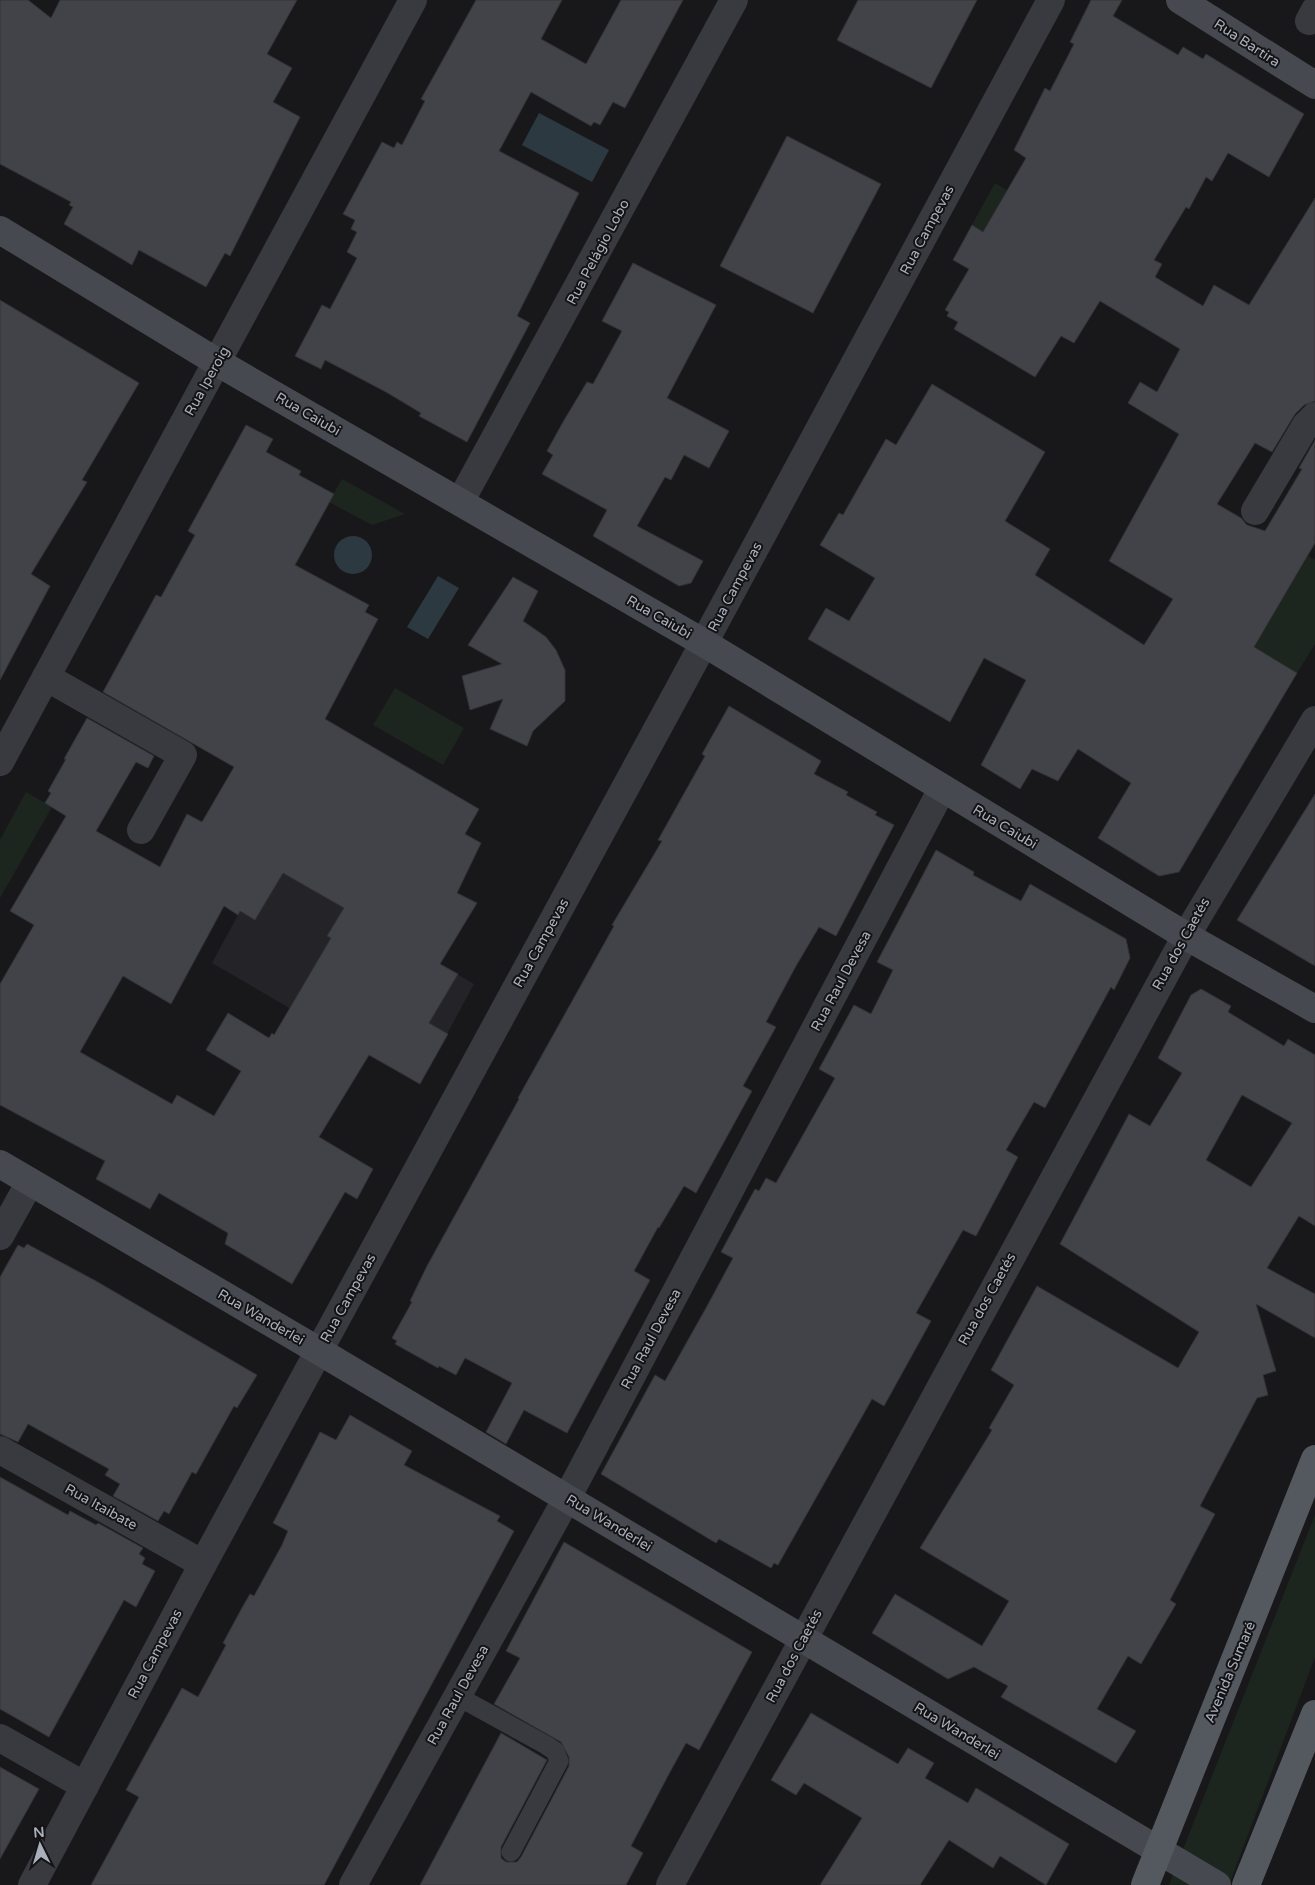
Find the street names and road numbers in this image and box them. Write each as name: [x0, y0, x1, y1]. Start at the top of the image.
street label: Rua Bartira: [1211, 15, 1283, 71]
street label: Rua Campevas: [896, 182, 958, 278]
street label: Rua Pelágio Lobo: [563, 196, 633, 308]
street label: Rua Iperoig: [181, 343, 233, 419]
street label: Rua Caiubi: [273, 389, 343, 439]
street label: Rua Campevas: [704, 539, 766, 635]
street label: Rua Caiubi: [624, 592, 694, 642]
street label: Rua Caiubi: [970, 801, 1040, 853]
street label: Rua Campevas: [510, 895, 573, 990]
street label: Rua dos Caetés: [1149, 895, 1214, 993]
street label: Rua Raul Devesa: [807, 928, 875, 1034]
street label: Rua Campevas: [317, 1250, 380, 1345]
street label: Rua dos Caetés: [955, 1250, 1020, 1348]
street label: Rua Wanderlei: [215, 1285, 307, 1349]
street label: Rua Raul Devesa: [617, 1286, 685, 1392]
street label: Rua Itaibate: [62, 1480, 140, 1534]
street label: Rua Wanderlei: [563, 1491, 655, 1555]
street label: Rua Campevas: [124, 1606, 186, 1702]
street label: Rua dos Caetés: [762, 1606, 826, 1706]
street label: Avenida Sumaré: [1201, 1619, 1259, 1725]
street label: Rua Raul Devesa: [424, 1642, 492, 1748]
street label: Rua Wanderlei: [911, 1699, 1003, 1763]

